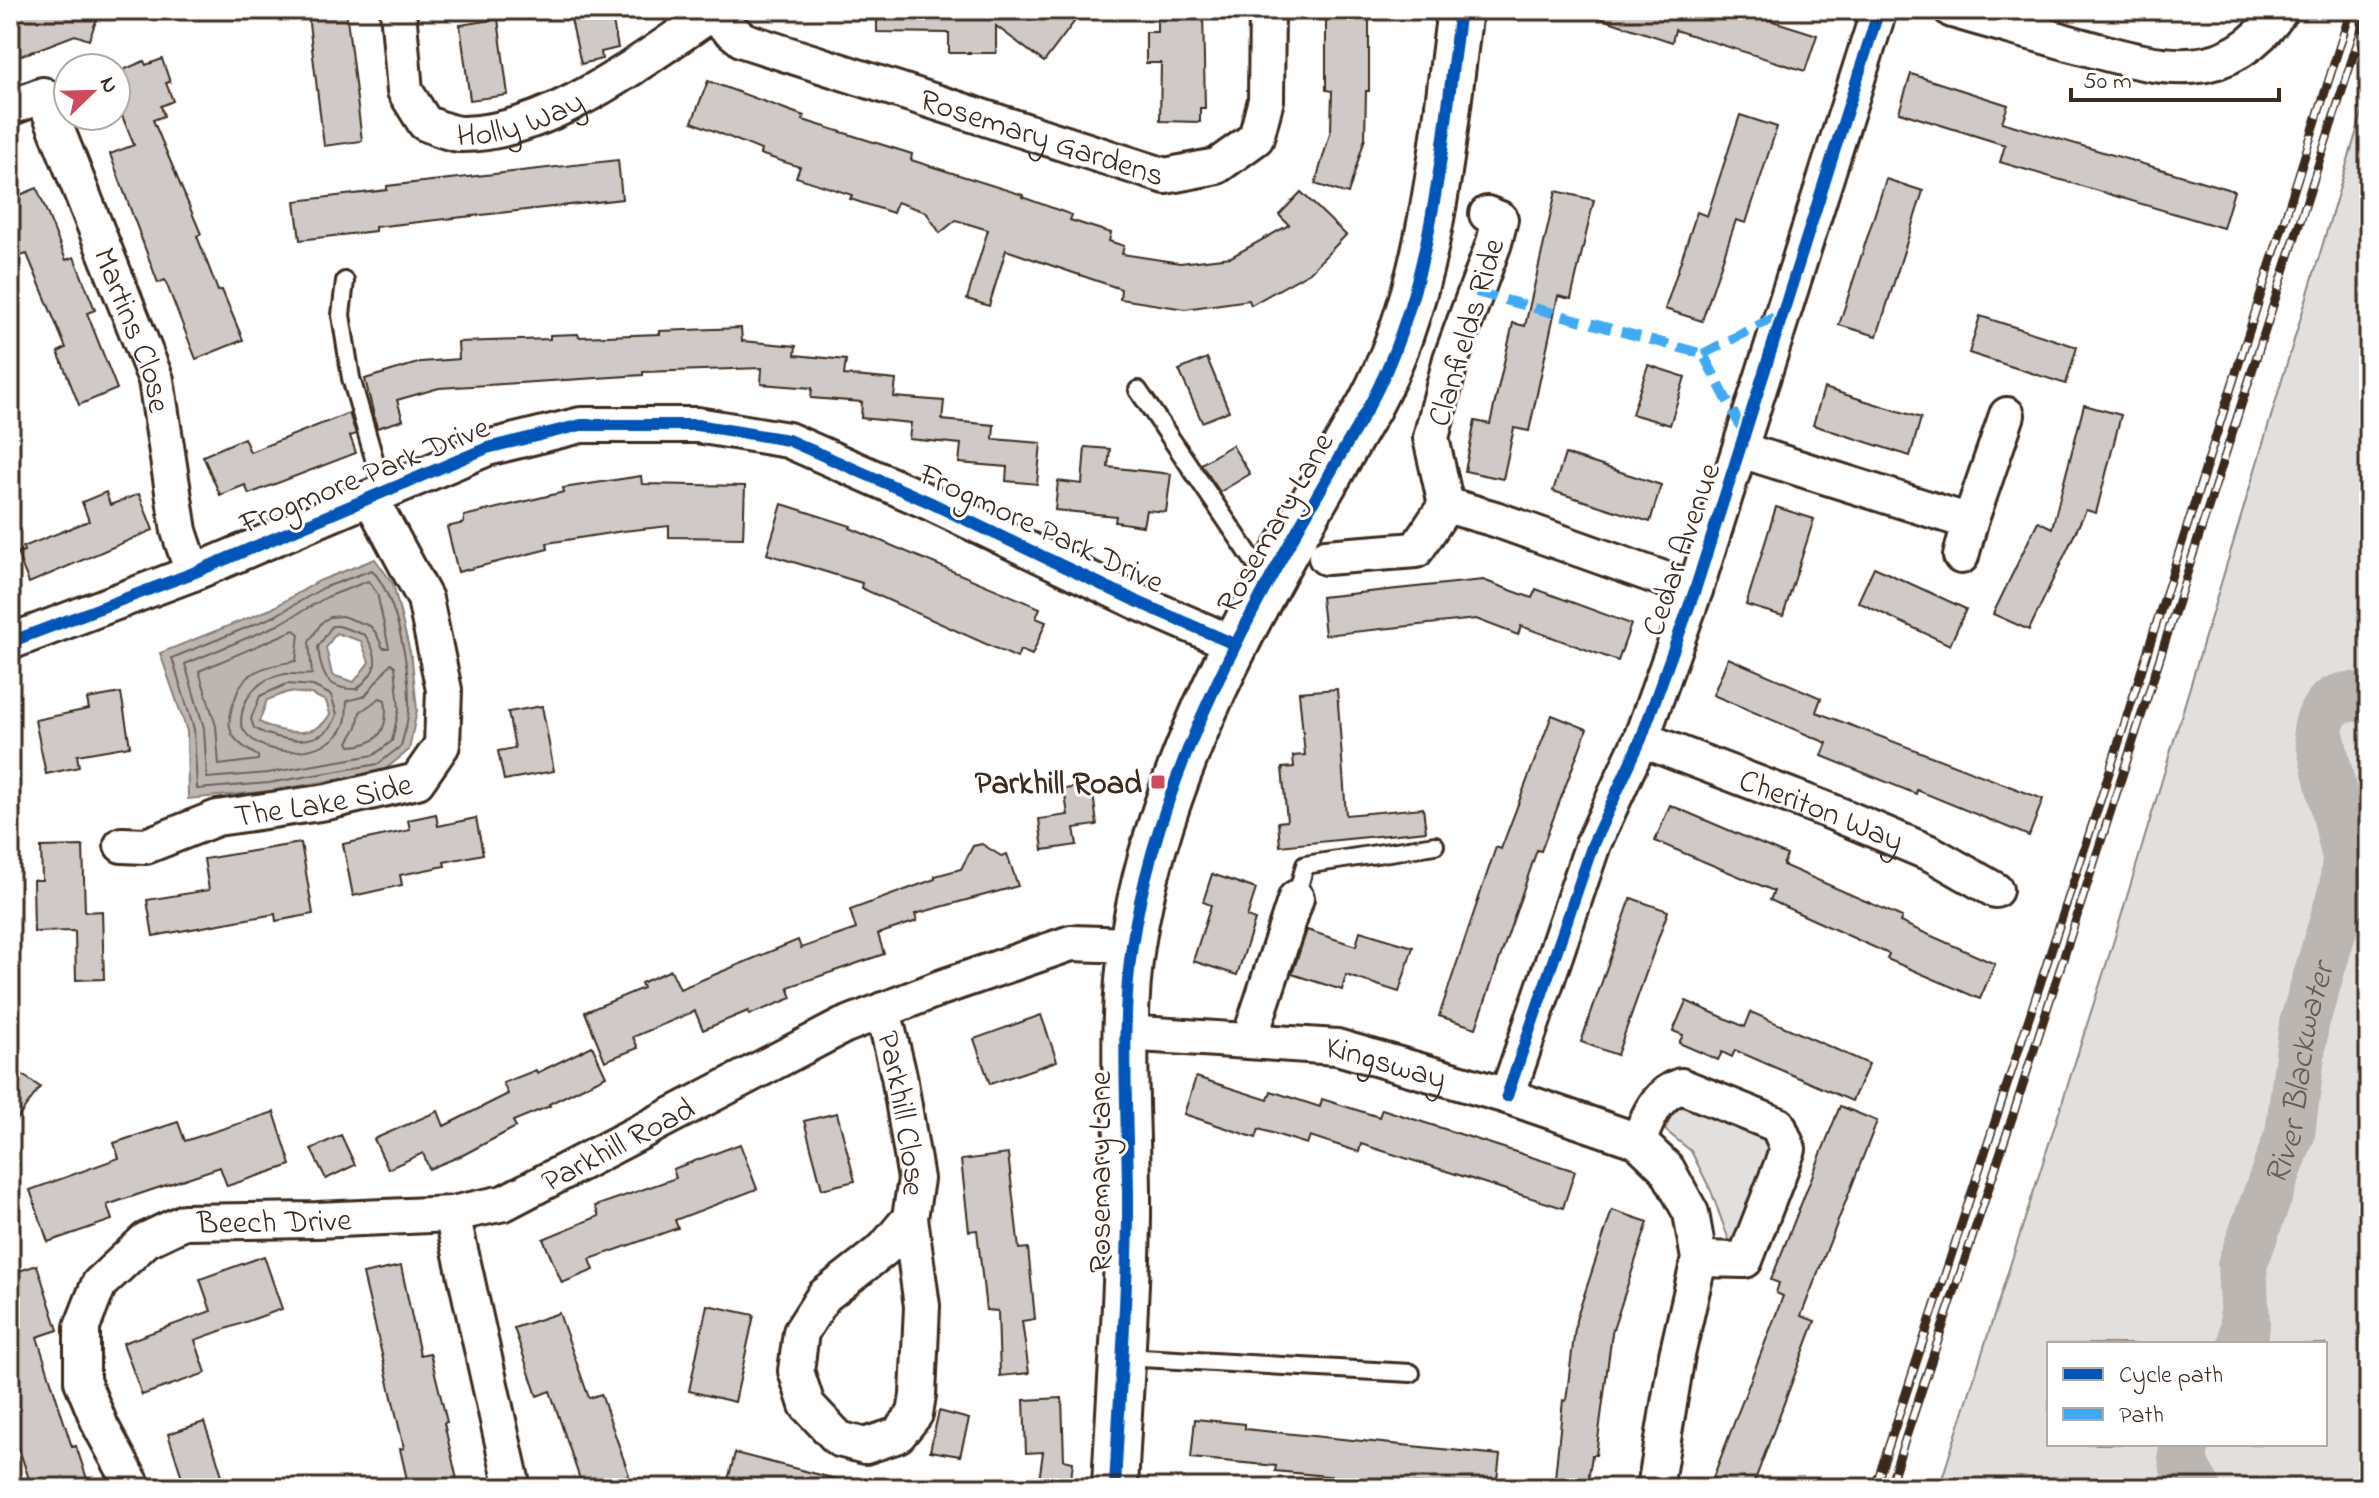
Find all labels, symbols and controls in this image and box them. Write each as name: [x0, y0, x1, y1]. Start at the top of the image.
north arrow: [52, 52, 132, 132]
scale bar: [2071, 52, 2279, 102]
text: 50 m: [2083, 65, 2132, 100]
text: N: [90, 72, 125, 98]
street label: Rosemary Gardens: [913, 78, 1170, 201]
street label: Holly Way: [456, 80, 593, 161]
street label: Clanfields Ride: [1417, 233, 1519, 433]
street label: Martins Close: [79, 241, 181, 417]
street label: Frogmore Park Drive: [232, 405, 498, 549]
street label: Rosemary Lane: [1206, 424, 1348, 623]
street label: Frogmore Park Drive: [909, 452, 1171, 608]
street label: Cedar Avenue: [1632, 456, 1735, 643]
street label: Cheriton Way: [1731, 759, 1910, 867]
place label: Parkhill Road: [975, 762, 1142, 809]
street label: The Lake Side: [232, 763, 418, 842]
marker: Parkhill Road: [1149, 773, 1167, 791]
water label: River Blackwater: [2252, 953, 2351, 1193]
street label: Kingsway: [1325, 1026, 1452, 1104]
street label: Parkhill Close: [862, 1027, 936, 1200]
street label: Rosemary Lane: [1079, 1070, 1126, 1273]
street label: Parkhill Road: [534, 1087, 704, 1206]
street label: Beech Drive: [196, 1198, 353, 1249]
legend: [2047, 1342, 2327, 1446]
text: Cycle path: [2119, 1359, 2223, 1395]
text: Path: [2119, 1399, 2164, 1434]

